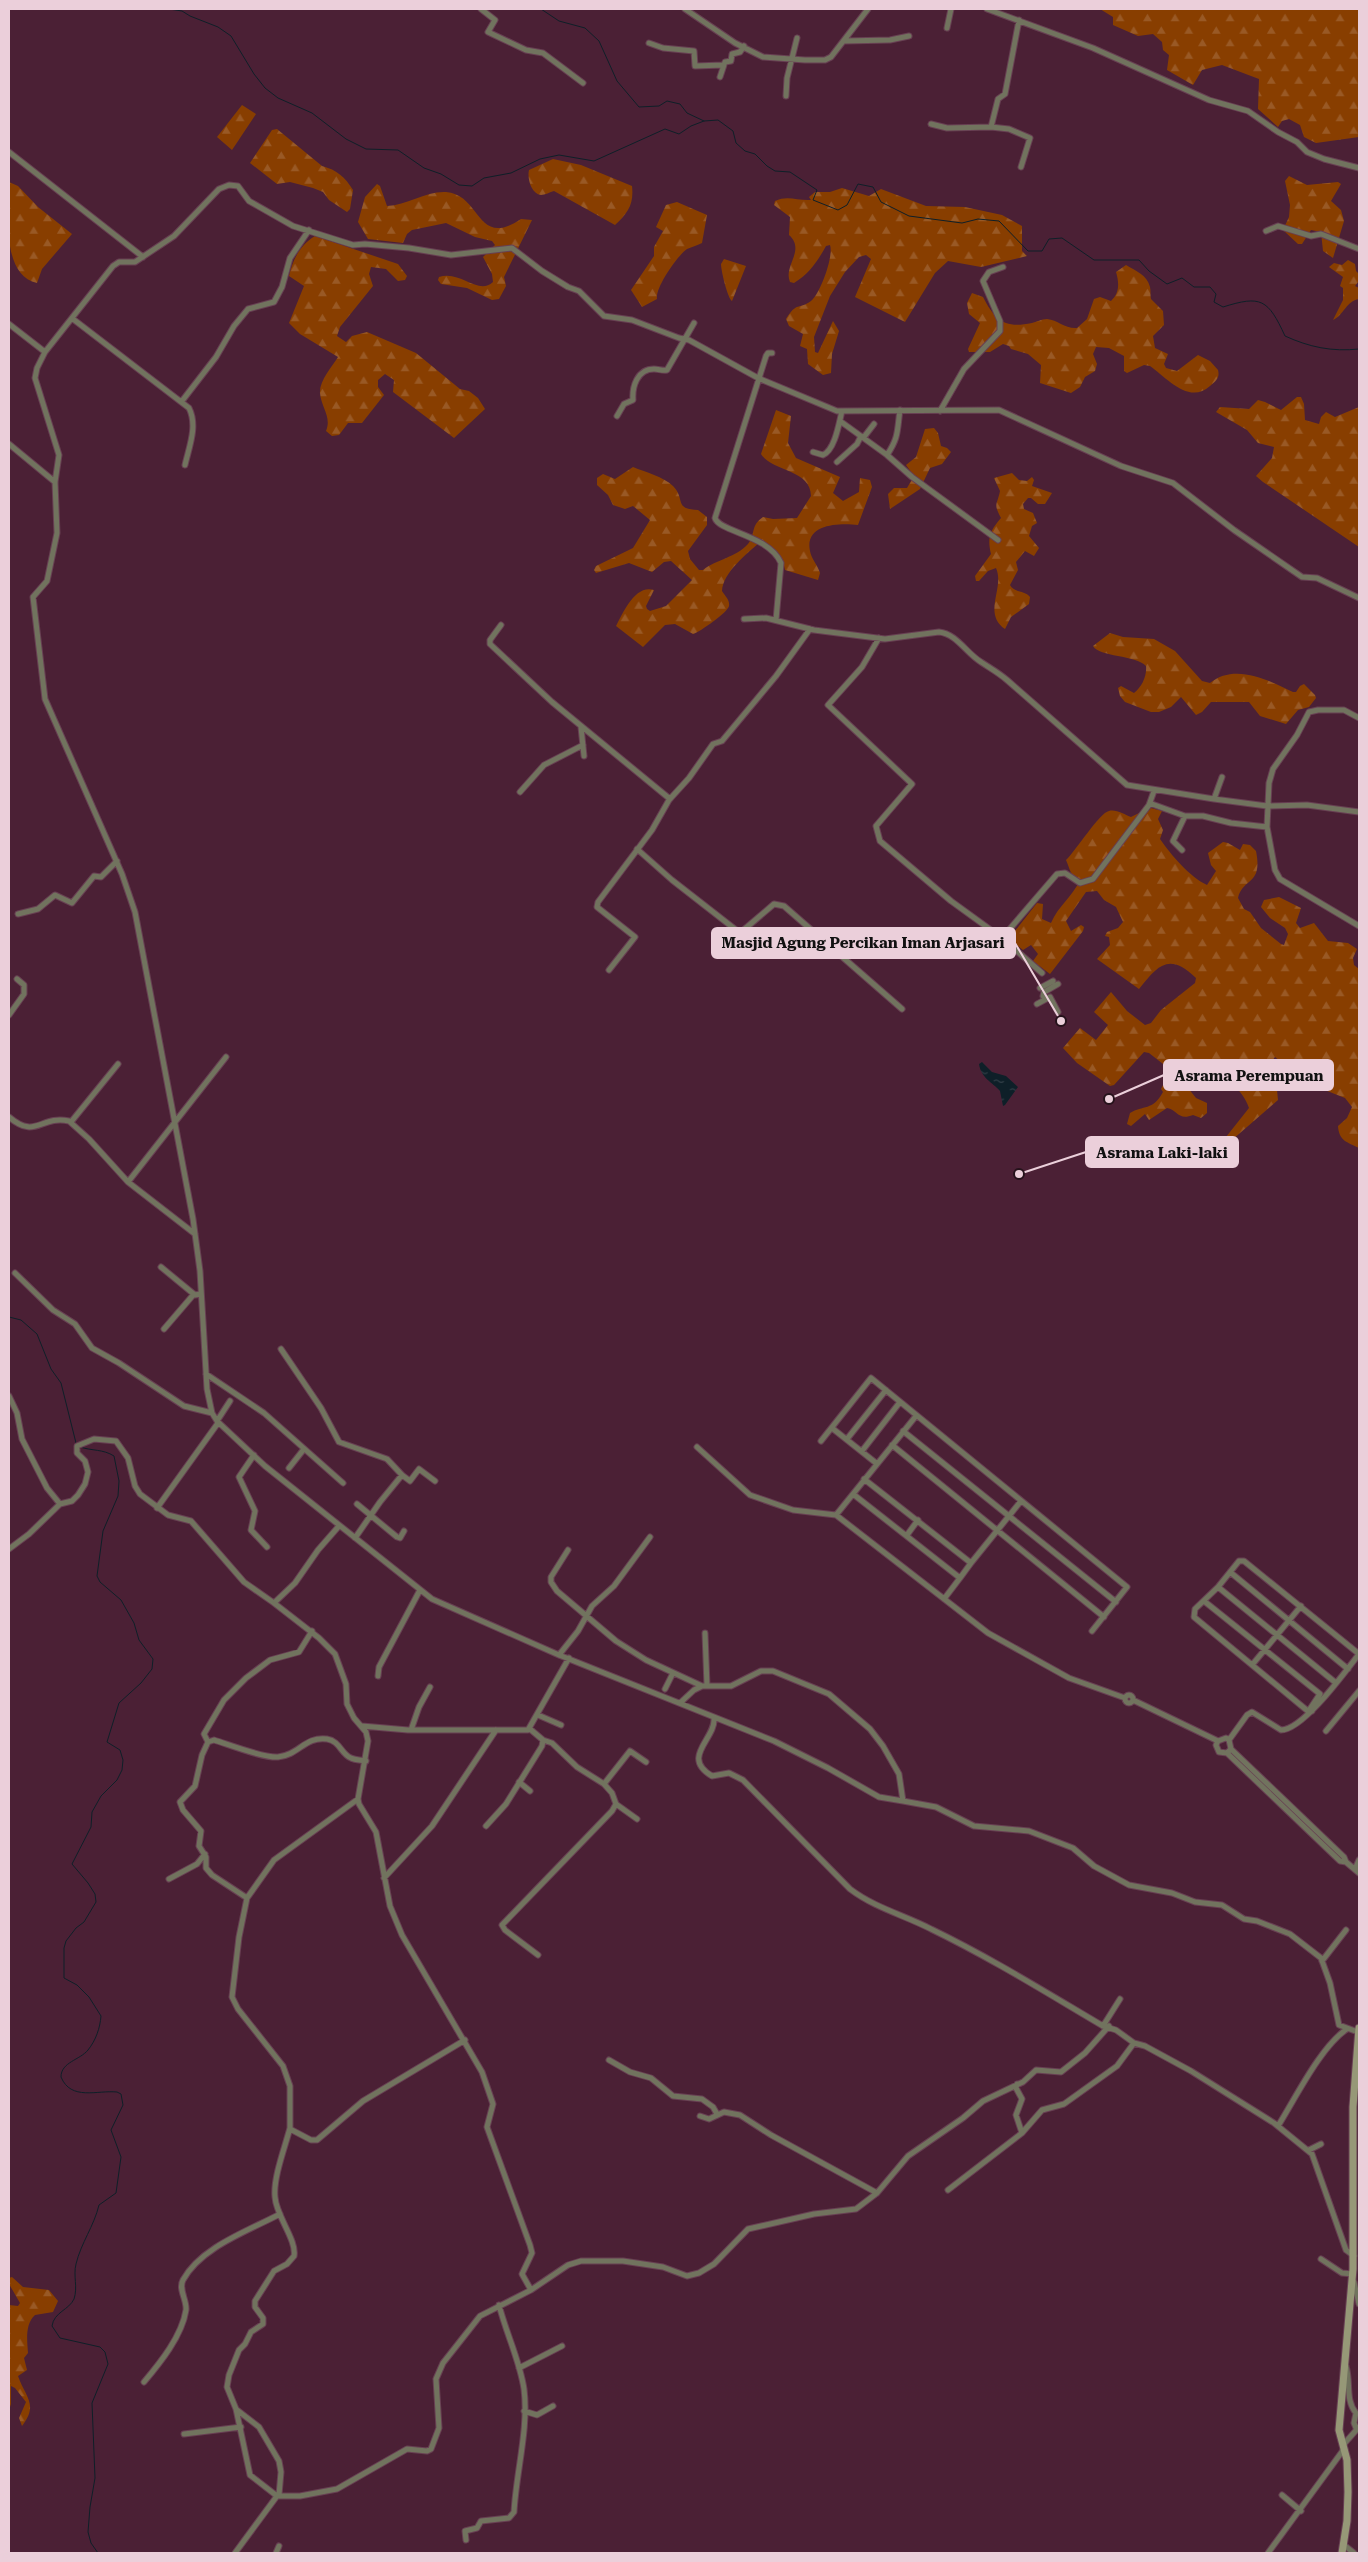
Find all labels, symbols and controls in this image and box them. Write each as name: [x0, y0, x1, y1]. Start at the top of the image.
callout: Masjid Agung Percikan Iman Arjasari: [712, 928, 1015, 958]
text: Masjid Agung Percikan Iman Arjasari: [722, 934, 1004, 952]
callout: Asrama Perempuan: [1164, 1060, 1333, 1090]
text: Asrama Perempuan: [1174, 1067, 1324, 1085]
callout: Asrama Laki-laki: [1086, 1137, 1238, 1167]
text: Asrama Laki-laki: [1096, 1144, 1228, 1162]

